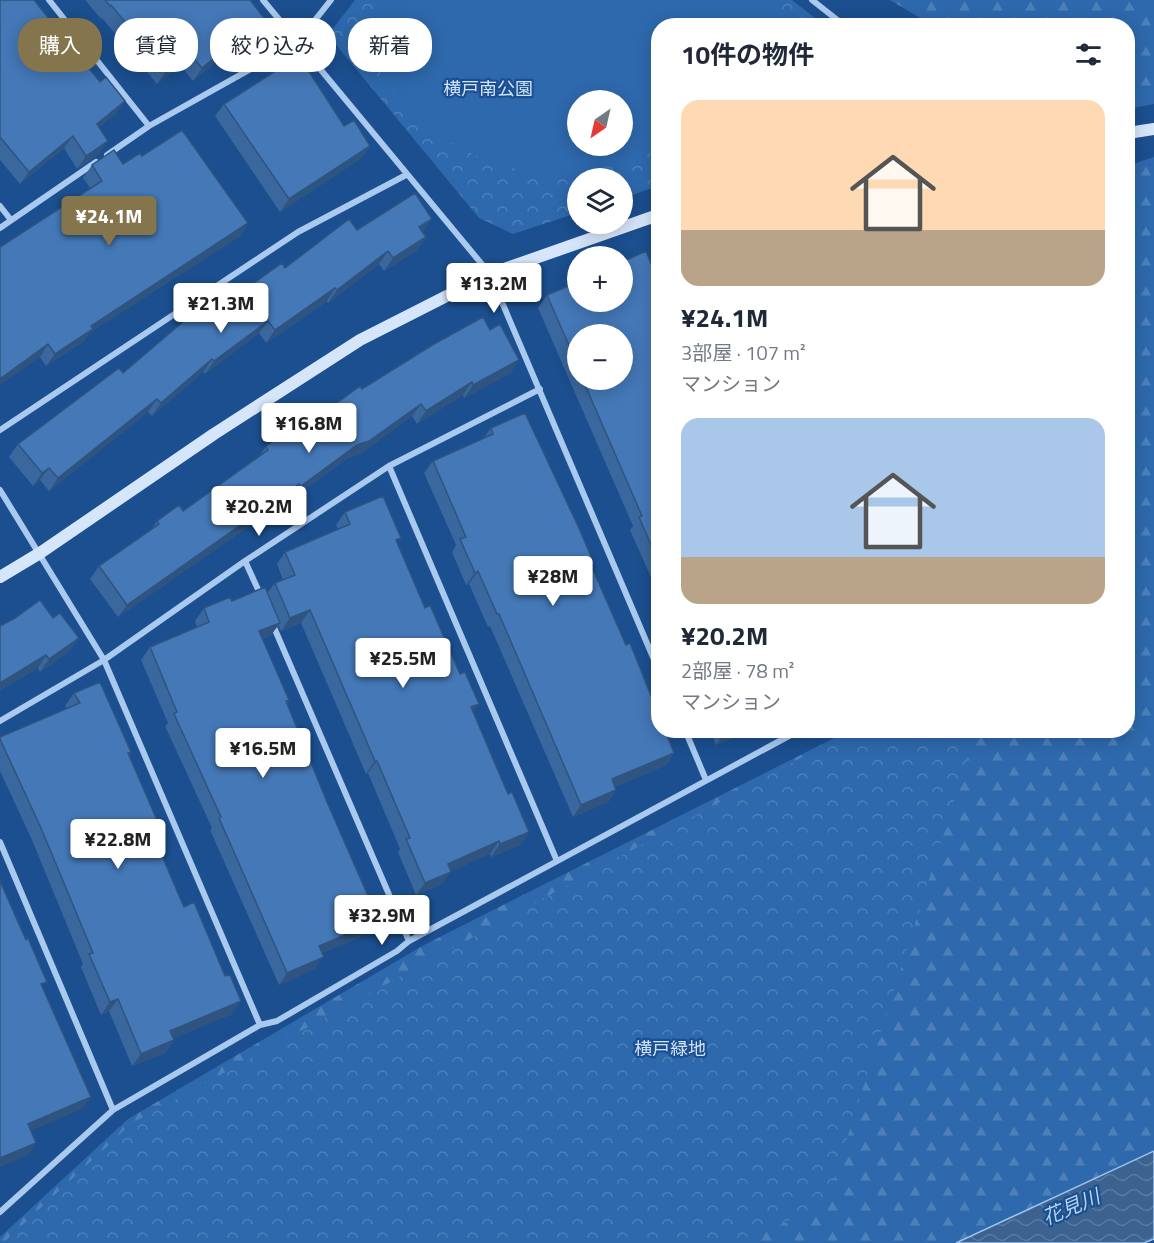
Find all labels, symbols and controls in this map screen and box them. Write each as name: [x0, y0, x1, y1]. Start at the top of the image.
chip: 購入: [18, 18, 102, 72]
chip: 賃貸: [114, 18, 198, 72]
chip: 絞り込み: [210, 18, 336, 72]
chip: 新着: [348, 18, 432, 72]
text: 10件の物件: [681, 35, 814, 74]
icon: filters: [1072, 38, 1105, 71]
park label: 横戸南公園: [443, 75, 533, 102]
north arrow: [567, 90, 633, 156]
map controls: [567, 90, 633, 390]
icon: home: [839, 139, 947, 247]
button: layers: [567, 168, 633, 234]
pin: ¥24.1M: [60, 196, 158, 247]
text: ¥24.1M: [75, 200, 143, 231]
button: +: [567, 246, 633, 312]
pin: ¥13.2M: [445, 263, 543, 314]
text: ¥13.2M: [460, 267, 528, 298]
pin: ¥21.3M: [172, 283, 270, 334]
text: ¥21.3M: [187, 287, 255, 318]
text: ¥24.1M: [681, 298, 768, 337]
button: −: [567, 324, 633, 390]
text: 3部屋 · 107 m²: [681, 337, 806, 368]
text: マンション: [681, 368, 781, 399]
pin: ¥16.8M: [260, 403, 358, 454]
text: ¥16.8M: [275, 407, 343, 438]
icon: home: [839, 457, 947, 565]
pin: ¥20.2M: [210, 486, 308, 537]
text: ¥20.2M: [225, 490, 293, 521]
pin: ¥28M: [517, 556, 589, 607]
text: ¥28M: [528, 560, 578, 591]
text: ¥20.2M: [681, 616, 768, 655]
pin: ¥25.5M: [354, 638, 452, 689]
text: ¥25.5M: [369, 642, 437, 673]
text: 2部屋 · 78 m²: [681, 655, 794, 686]
text: マンション: [681, 686, 781, 717]
pin: ¥16.5M: [214, 728, 312, 779]
text: ¥16.5M: [229, 732, 297, 763]
pin: ¥22.8M: [69, 819, 167, 870]
text: ¥22.8M: [84, 823, 152, 854]
pin: ¥32.9M: [333, 895, 431, 946]
text: ¥32.9M: [348, 899, 416, 930]
park label: 横戸緑地: [634, 1035, 706, 1062]
water label: 花見川: [1037, 1180, 1106, 1233]

